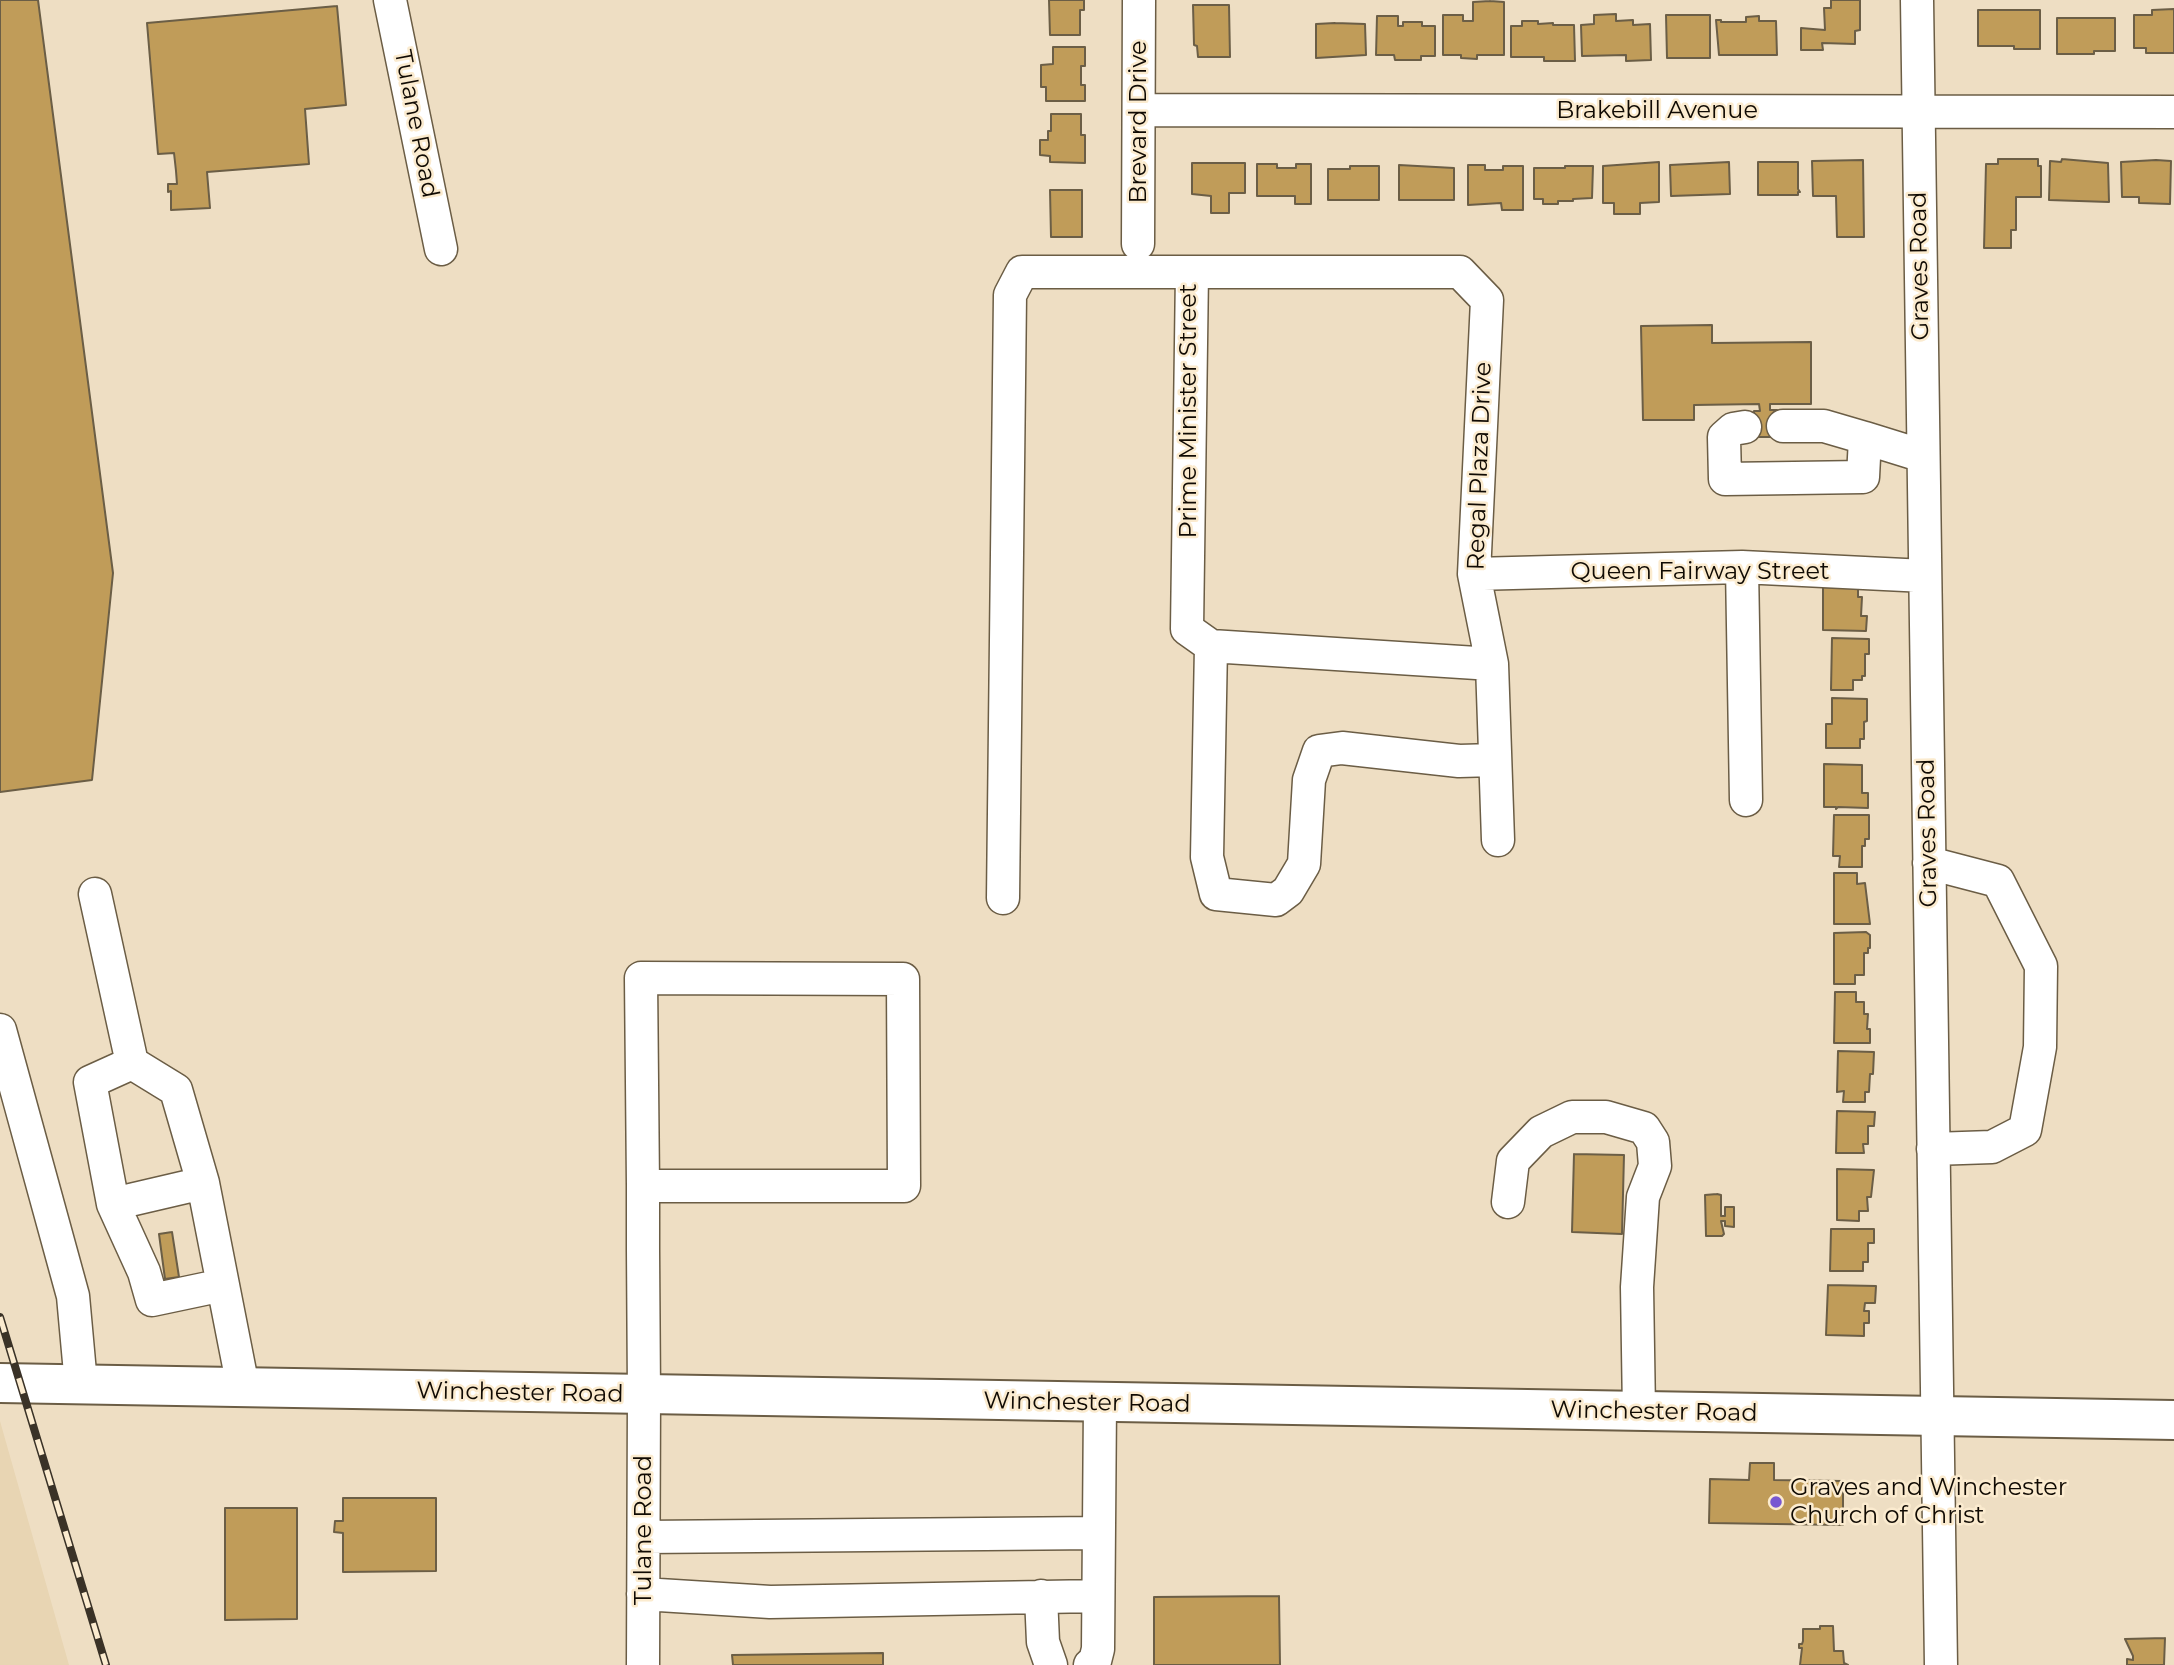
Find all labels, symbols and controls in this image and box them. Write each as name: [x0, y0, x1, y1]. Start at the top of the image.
street label: Brevard Drive: [1125, 40, 1153, 204]
street label: Tulane Road: [388, 48, 444, 200]
street label: Brakebill Avenue: [1556, 97, 1758, 125]
street label: Graves Road: [1904, 191, 1936, 341]
street label: Prime Minister Street: [1175, 284, 1203, 538]
street label: Regal Plaza Drive: [1462, 361, 1498, 571]
street label: Queen Fairway Street: [1570, 558, 1830, 586]
street label: Graves Road: [1912, 758, 1944, 908]
street label: Winchester Road: [416, 1377, 624, 1409]
street label: Winchester Road: [983, 1387, 1191, 1419]
street label: Winchester Road: [1550, 1396, 1758, 1428]
street label: Tulane Road: [630, 1455, 658, 1605]
place label: Graves and Winchester Church of Christ: [1790, 1474, 2067, 1530]
marker: Graves and Winchester Church of Christ: [1768, 1494, 1784, 1510]

